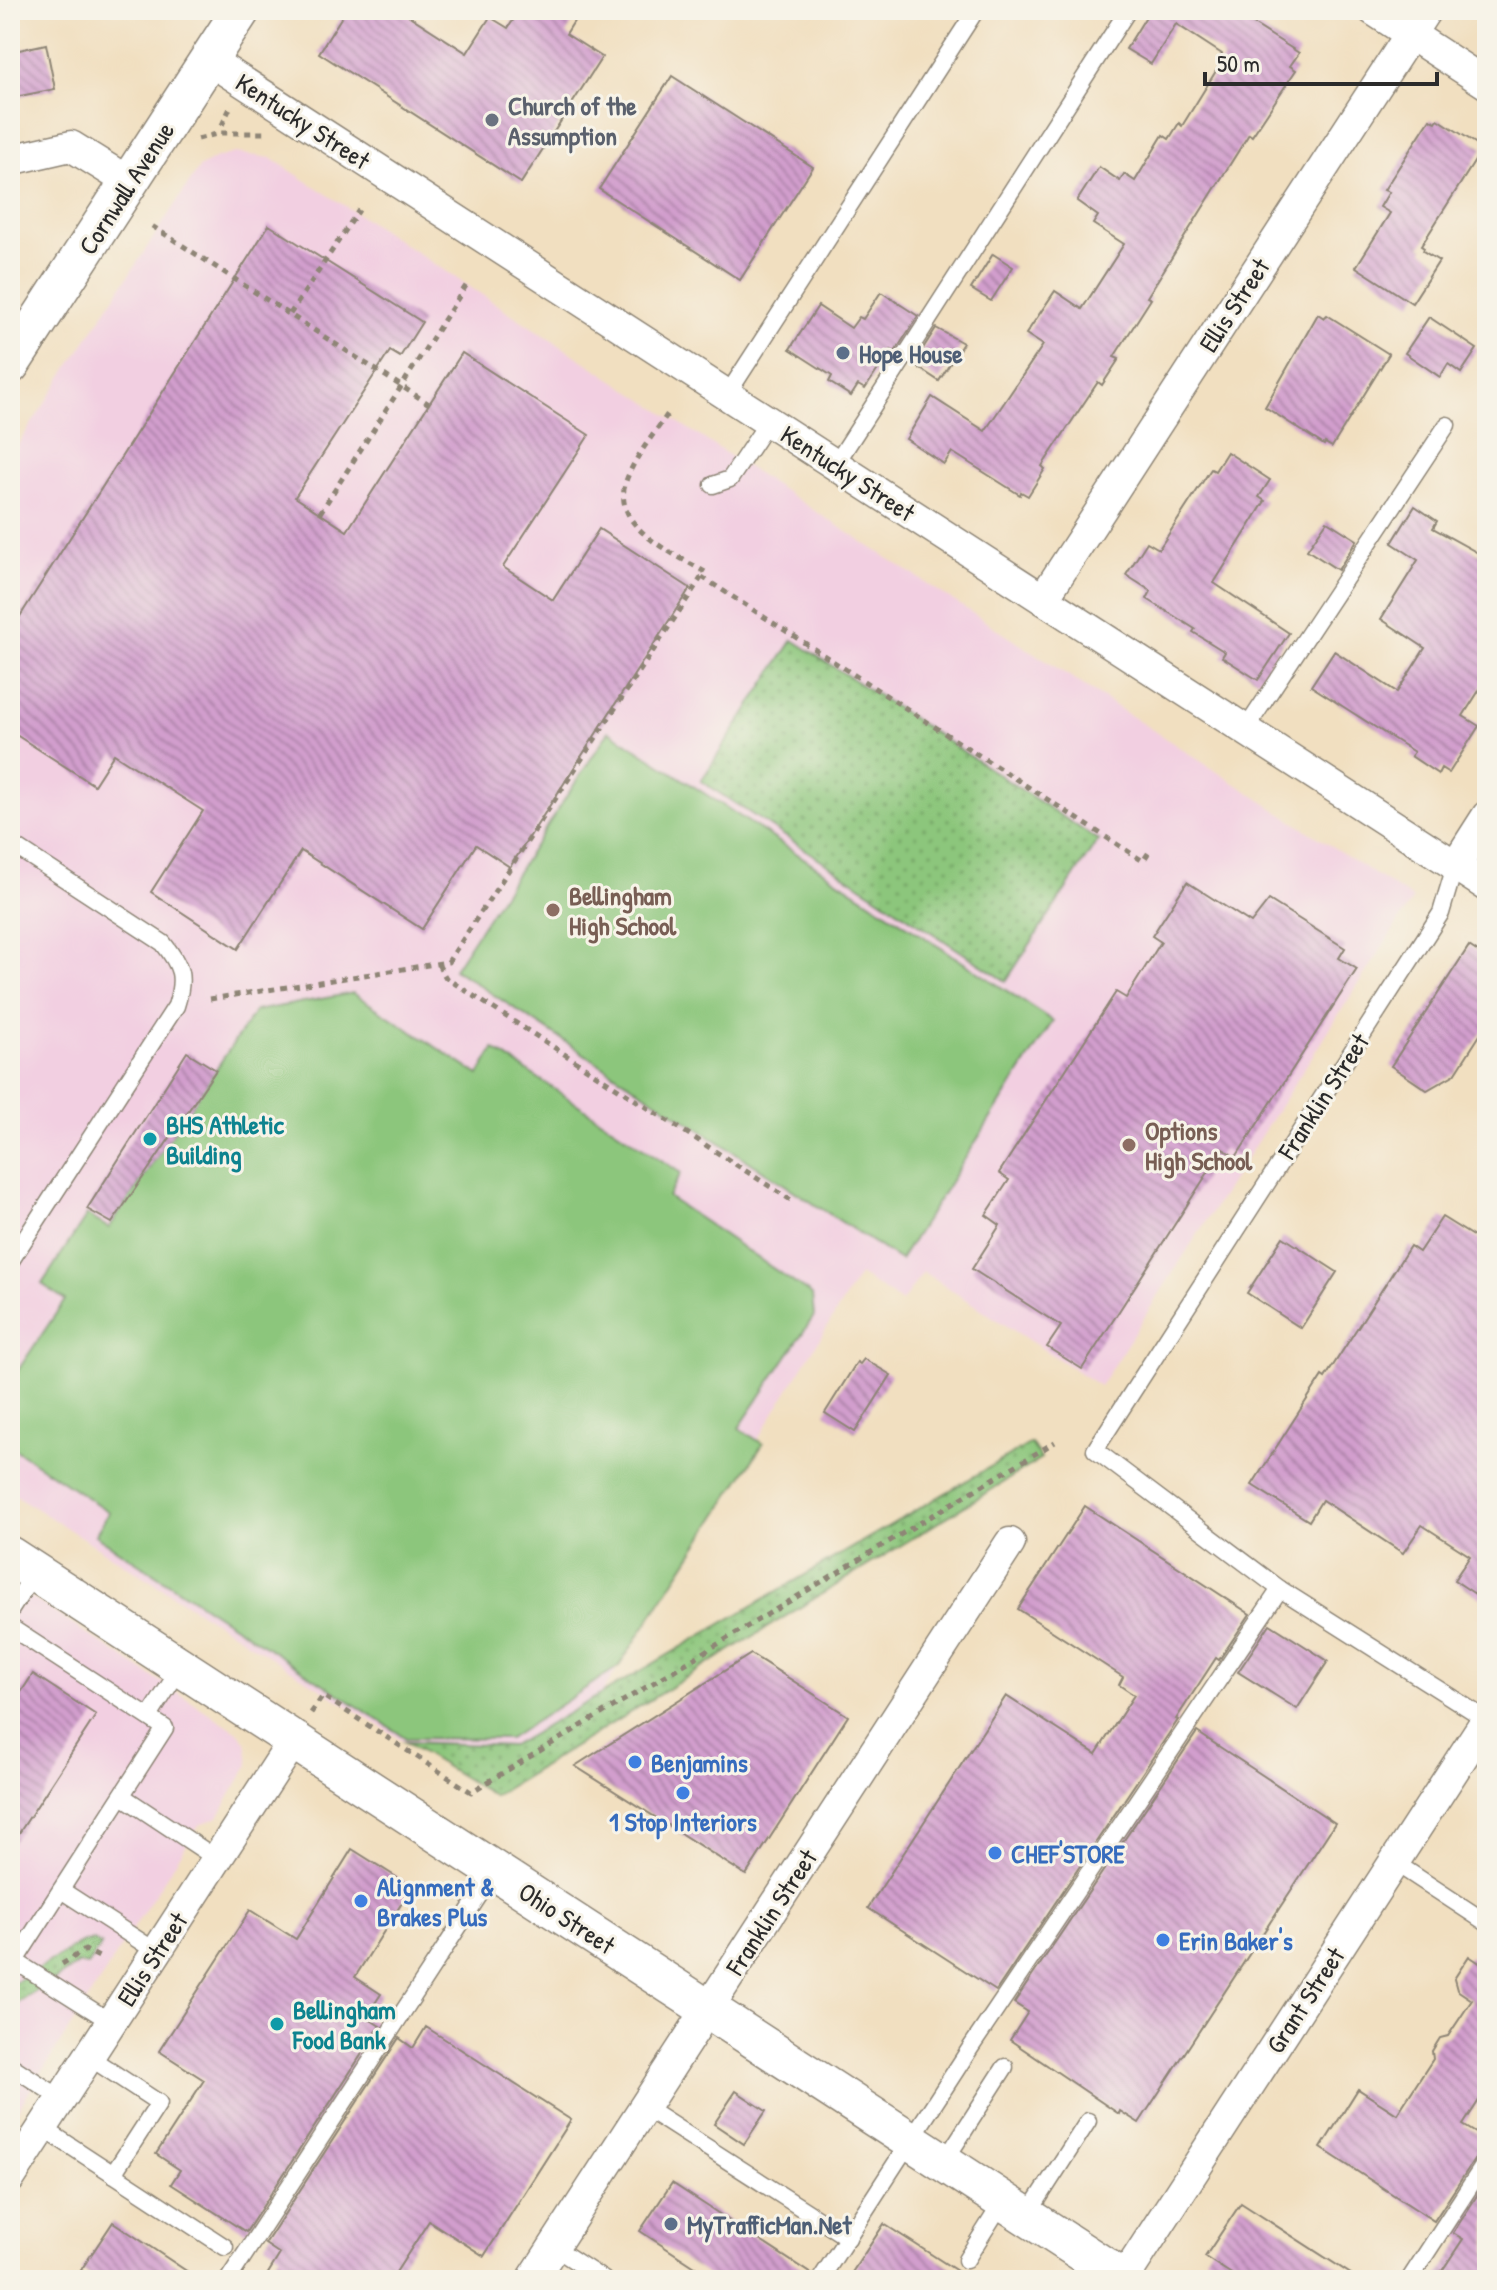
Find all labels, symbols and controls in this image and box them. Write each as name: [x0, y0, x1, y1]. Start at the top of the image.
scale bar: [1205, 36, 1437, 86]
text: 50 m: [1217, 47, 1260, 79]
street label: Kentucky Street: [229, 65, 378, 178]
place label: Church of the Assumption: [508, 88, 637, 154]
marker: Church of the Assumption: [483, 111, 501, 129]
street label: Cornwall Avenue: [70, 115, 182, 261]
street label: Ellis Street: [1191, 251, 1278, 359]
place label: Hope House: [859, 336, 963, 372]
marker: Hope House: [834, 344, 852, 362]
street label: Kentucky Street: [774, 417, 923, 530]
place label: Bellingham High School: [569, 878, 677, 944]
marker: Bellingham High School: [544, 901, 562, 919]
street label: Franklin Street: [1269, 1025, 1377, 1167]
place label: BHS Athletic Building: [166, 1107, 285, 1173]
place label: Options High School: [1145, 1113, 1253, 1179]
marker: BHS Athletic Building: [141, 1130, 159, 1148]
marker: Options High School: [1120, 1136, 1138, 1154]
place label: Benjamins: [651, 1745, 748, 1780]
marker: Benjamins: [626, 1753, 644, 1771]
marker: 1 Stop Interiors: [674, 1784, 692, 1802]
place label: 1 Stop Interiors: [609, 1804, 757, 1840]
place label: CHEF'STORE: [1011, 1836, 1125, 1871]
street label: Franklin Street: [717, 1841, 825, 1983]
marker: CHEF'STORE: [986, 1844, 1004, 1862]
place label: Alignment & Brakes Plus: [377, 1869, 494, 1934]
street label: Ohio Street: [512, 1874, 623, 1963]
marker: Alignment & Brakes Plus: [352, 1892, 370, 1910]
street label: Ellis Street: [109, 1905, 196, 2013]
place label: Erin Baker's: [1179, 1923, 1293, 1958]
marker: Erin Baker's: [1154, 1931, 1172, 1949]
street label: Grant Street: [1258, 1939, 1353, 2060]
place label: Bellingham Food Bank: [292, 1992, 396, 2057]
marker: Bellingham Food Bank: [268, 2015, 286, 2033]
place label: MyTrafficMan.Net: [687, 2207, 853, 2243]
marker: MyTrafficMan.Net: [662, 2215, 680, 2233]

